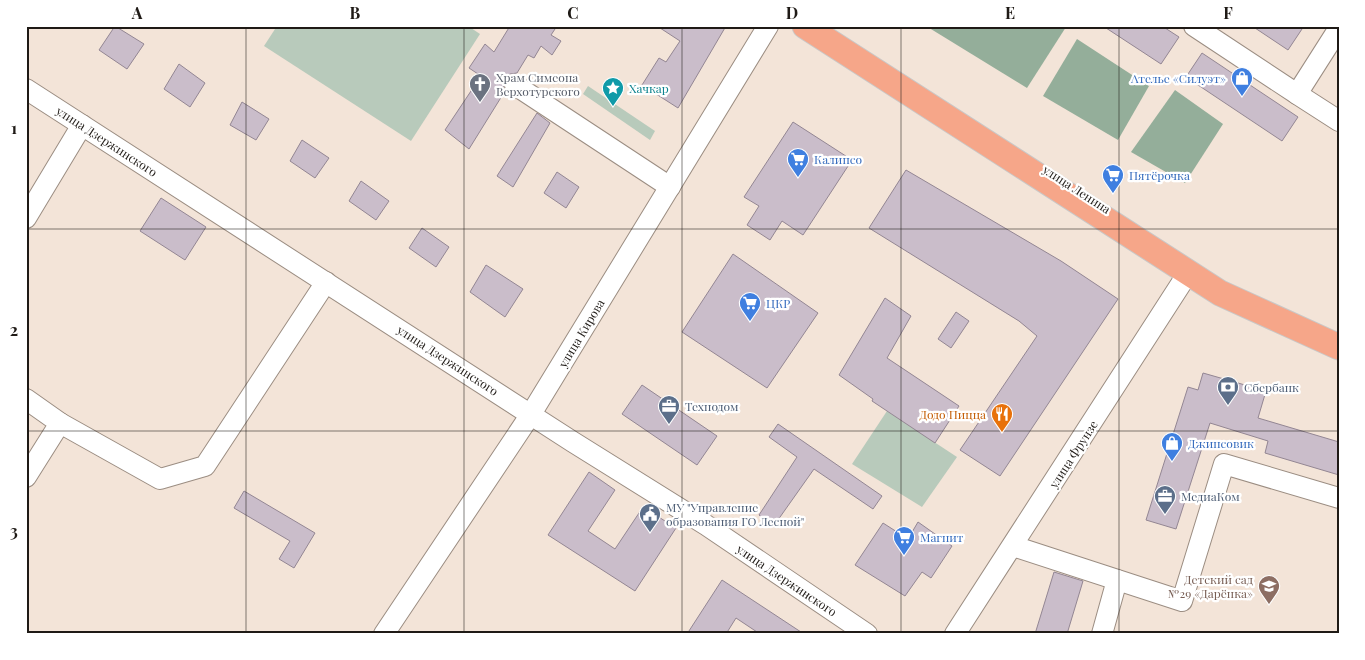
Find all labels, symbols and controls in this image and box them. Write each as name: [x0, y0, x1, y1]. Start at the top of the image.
text: A: [131, 2, 143, 23]
text: B: [350, 2, 361, 23]
text: C: [567, 2, 579, 23]
text: D: [786, 2, 798, 23]
text: E: [1005, 2, 1015, 23]
text: F: [1223, 2, 1233, 23]
shop icon: Ателье «Силуэт»: [1230, 66, 1254, 97]
place label: Храм Симеона Верхотурского: [496, 69, 580, 99]
place label: Ателье «Силуэт»: [1130, 70, 1226, 86]
church icon: Храм Симеона Верхотурского: [468, 72, 492, 103]
place icon: Хачкар: [601, 76, 625, 107]
place label: Хачкар: [629, 80, 669, 96]
street label: улица Дзержинского: [52, 102, 161, 180]
text: 1: [11, 117, 17, 138]
supermarket icon: Калипсо: [786, 147, 810, 178]
place label: Калипсо: [814, 151, 863, 167]
street label: улица Ленина: [1039, 161, 1114, 217]
supermarket icon: Пятёрочка: [1101, 163, 1125, 194]
place label: Пятёрочка: [1129, 167, 1190, 183]
supermarket icon: ЦКР: [738, 291, 762, 322]
place label: ЦКР: [766, 295, 790, 311]
street label: улица Кирова: [554, 296, 608, 371]
text: 2: [10, 319, 18, 340]
street label: улица Дзержинского: [393, 321, 502, 399]
bank icon: Сбербанк: [1216, 375, 1240, 406]
place label: Сбербанк: [1244, 379, 1299, 395]
office icon: Технодом: [657, 394, 681, 425]
place label: Технодом: [685, 398, 739, 414]
restaurant icon: Додо Пицца: [990, 402, 1014, 433]
place label: Додо Пицца: [920, 406, 986, 422]
street label: улица Фрунзе: [1045, 417, 1101, 492]
shop icon: Джинсовик: [1160, 431, 1184, 462]
place label: Джинсовик: [1188, 435, 1254, 451]
office icon: МедиаКом: [1153, 484, 1177, 515]
place label: МедиаКом: [1181, 488, 1240, 504]
place label: МУ "Управление образования ГО Лесной": [666, 499, 804, 529]
public building icon: МУ "Управление образования ГО Лесной": [638, 502, 662, 533]
text: 3: [10, 520, 18, 541]
supermarket icon: Магнит: [892, 525, 916, 556]
place label: Магнит: [920, 529, 964, 545]
street label: улица Дзержинского: [733, 540, 841, 620]
place label: Детский сад №29 «Дарёнка»: [1168, 571, 1254, 601]
school or university icon: Детский сад №29 «Дарёнка»: [1257, 574, 1281, 605]

